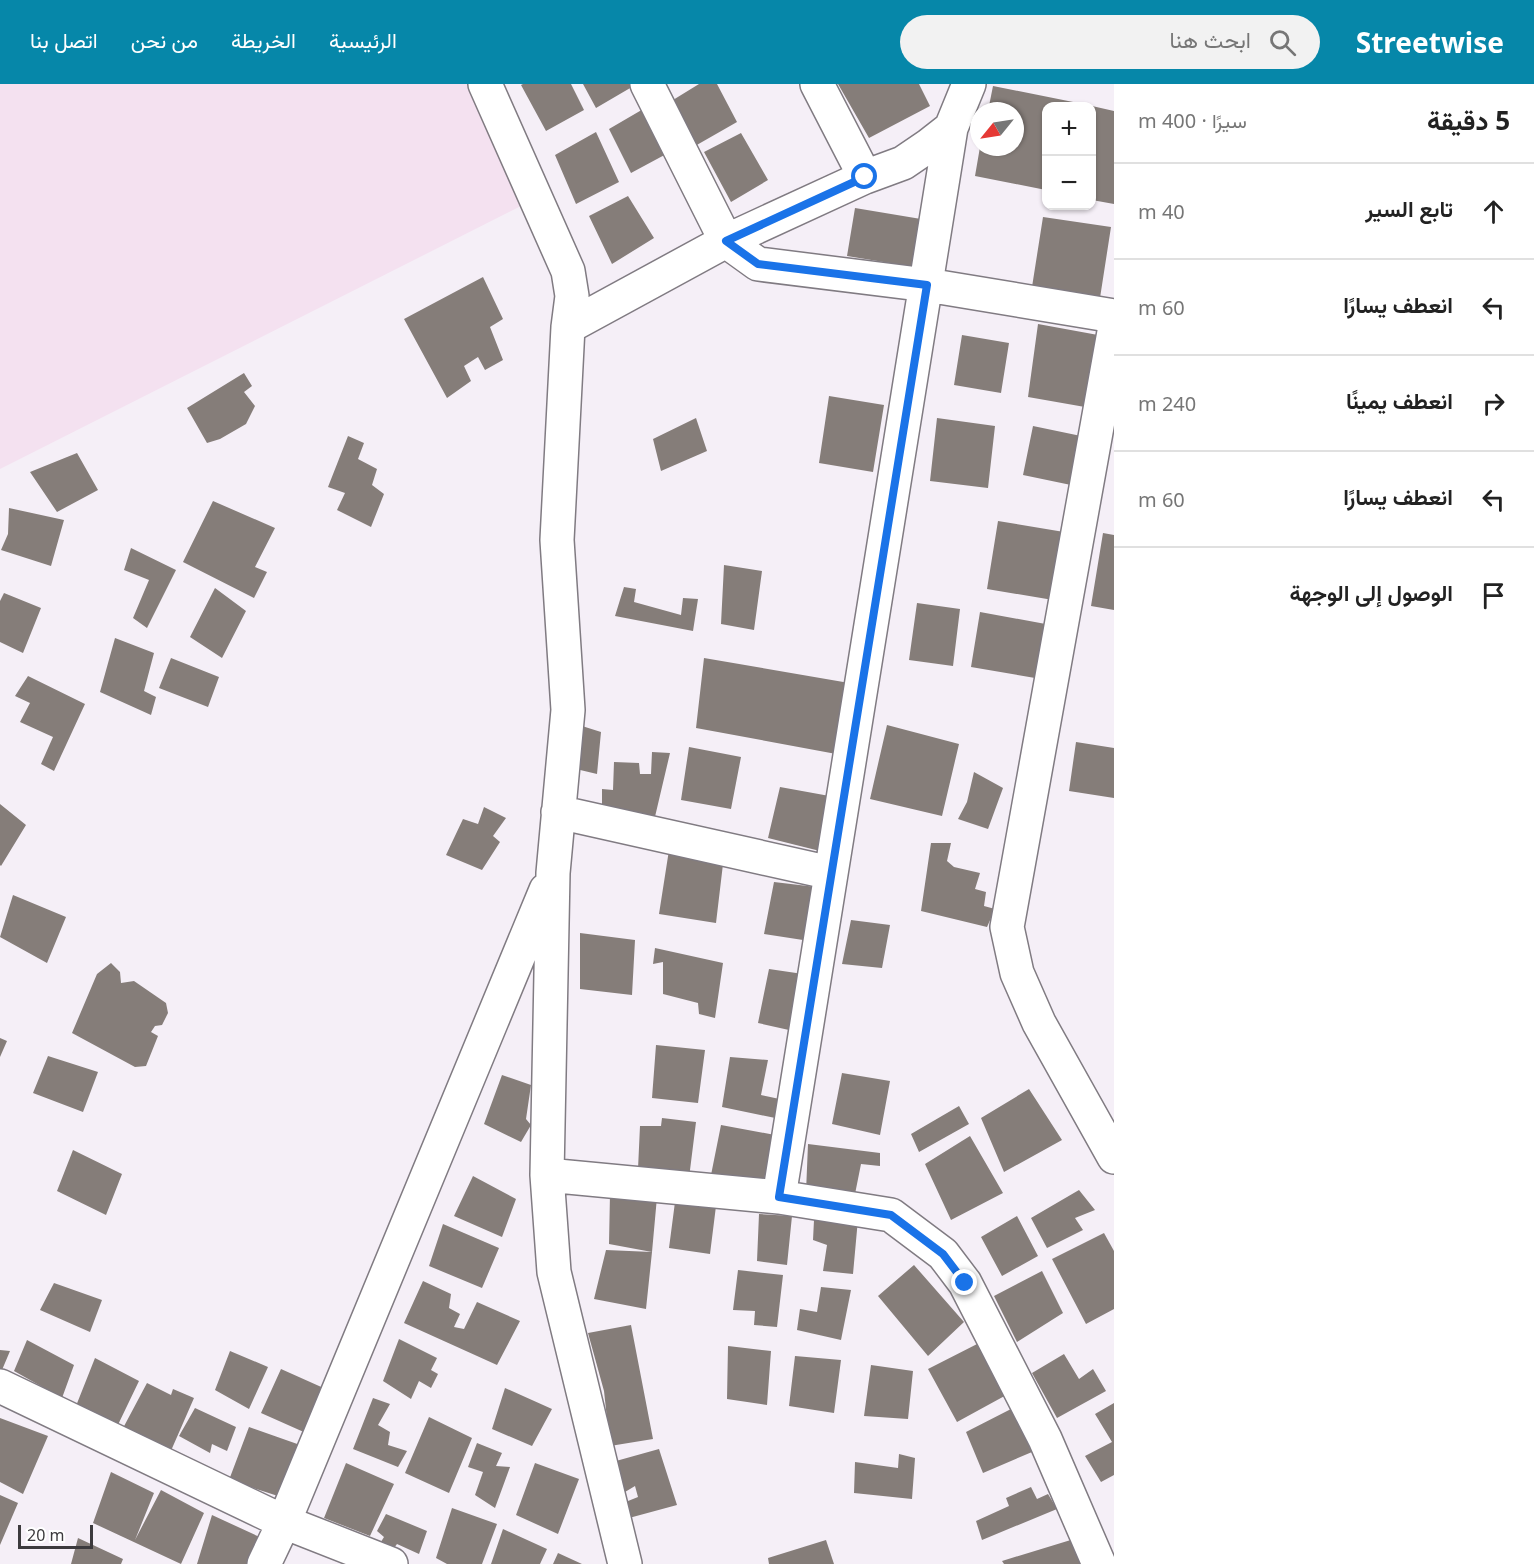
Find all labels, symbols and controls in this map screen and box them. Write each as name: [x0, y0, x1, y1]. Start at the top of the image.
search box: [900, 15, 1320, 69]
text: Streetwise: [1356, 23, 1504, 61]
text: ابحث هنا: [1170, 24, 1251, 54]
text: اتصل بنا: [30, 26, 98, 54]
text: من نحن: [131, 26, 198, 54]
text: الخريطة: [231, 26, 296, 54]
text: الرئيسية: [329, 26, 397, 54]
icon: search: [1266, 26, 1299, 59]
north arrow: [970, 102, 1024, 156]
map controls: [1042, 102, 1096, 210]
button: +: [1042, 102, 1096, 156]
text: 5 دقيقة: [1427, 102, 1510, 138]
text: سيرًا · 400 m: [1138, 107, 1247, 134]
button: −: [1042, 156, 1096, 210]
route start: [851, 163, 877, 189]
text: تابع السير: [1365, 193, 1453, 223]
icon: ahead: [1477, 195, 1510, 228]
text: 40 m: [1138, 198, 1185, 225]
text: انعطف يسارًا: [1343, 289, 1453, 319]
icon: left: [1477, 291, 1510, 324]
text: 60 m: [1138, 294, 1185, 321]
text: انعطف يمينًا: [1346, 385, 1453, 415]
icon: right: [1477, 387, 1510, 420]
text: 240 m: [1138, 390, 1196, 417]
text: انعطف يسارًا: [1343, 481, 1453, 511]
icon: left: [1477, 483, 1510, 516]
text: 60 m: [1138, 486, 1185, 513]
text: الوصول إلى الوجهة: [1289, 577, 1453, 607]
icon: arrive: [1477, 579, 1510, 612]
route end: [951, 1269, 977, 1295]
scale bar: [18, 1522, 93, 1550]
text: 20 m: [27, 1524, 64, 1546]

